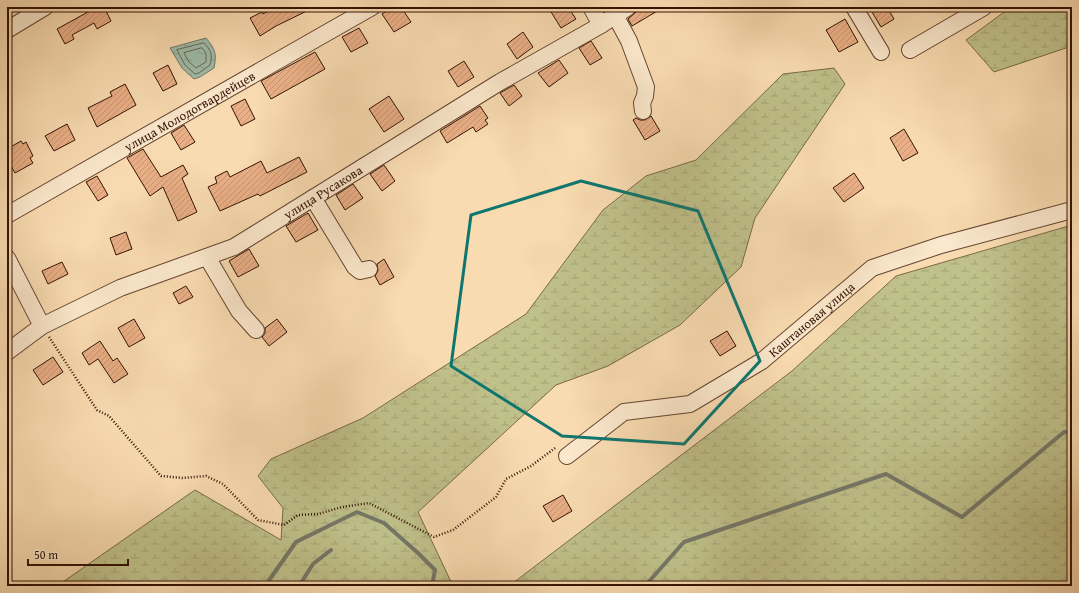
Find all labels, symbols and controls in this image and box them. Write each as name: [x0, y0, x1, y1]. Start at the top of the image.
street label: улица Молодогвардейцев: [119, 66, 259, 156]
street label: улица Русакова: [279, 160, 367, 224]
street label: Каштановая улица: [764, 277, 859, 361]
scale bar: [28, 541, 128, 567]
text: 50 m: [34, 546, 58, 563]

